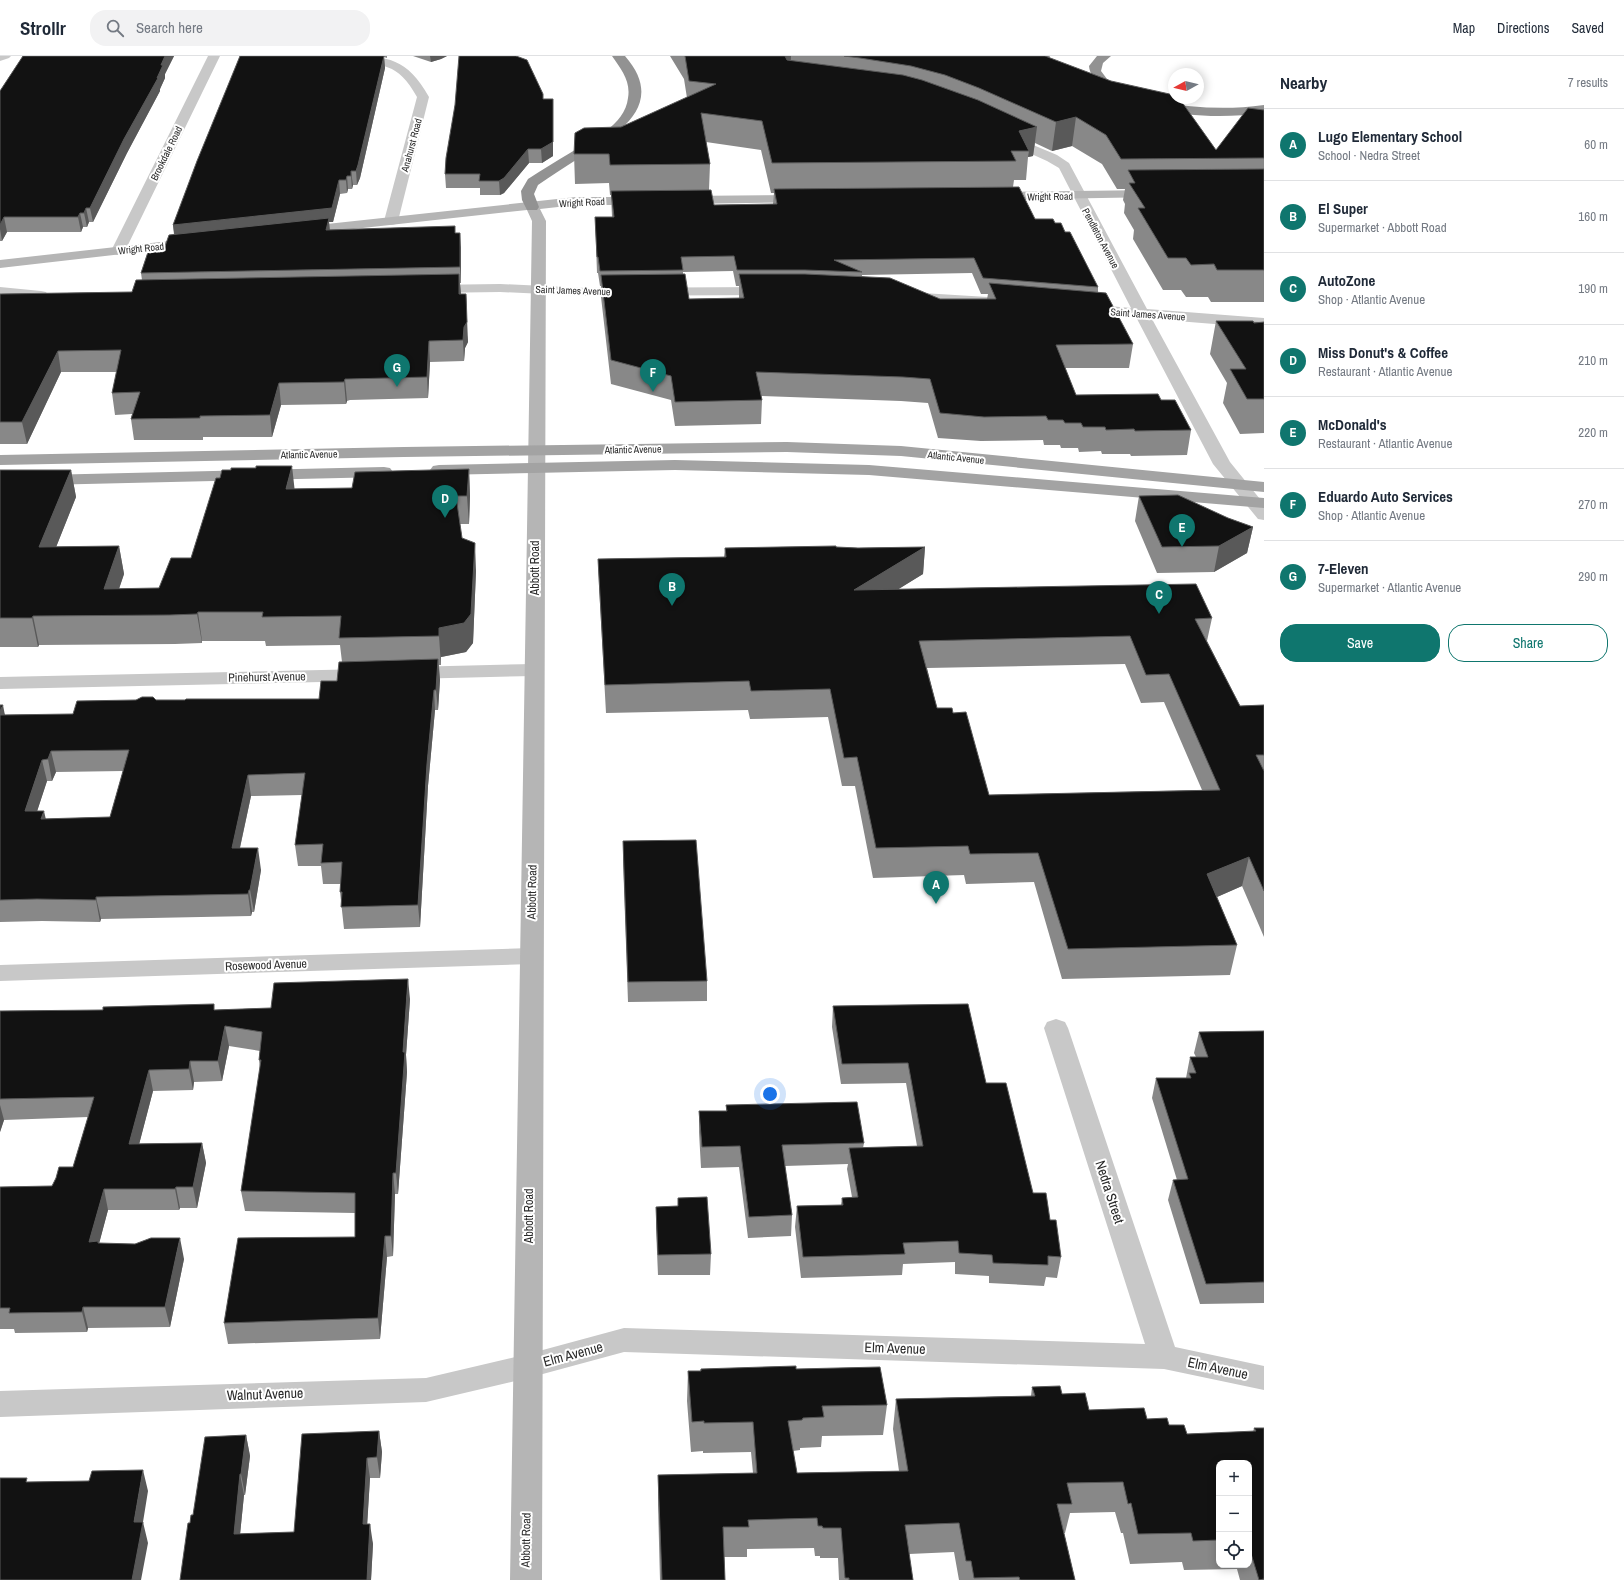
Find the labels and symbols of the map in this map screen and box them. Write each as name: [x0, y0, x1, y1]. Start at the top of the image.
north arrow: [1168, 68, 1204, 104]
street label: Anahurst Road: [398, 117, 425, 174]
street label: Brookdale Road: [148, 124, 185, 182]
street label: Wright Road: [1027, 190, 1073, 203]
street label: Wright Road: [559, 195, 605, 210]
street label: Pendleton Avenue: [1079, 206, 1122, 271]
street label: Wright Road: [118, 240, 165, 257]
street label: Saint James Avenue: [535, 283, 611, 298]
street label: Saint James Avenue: [1110, 305, 1186, 324]
pin: G: [384, 354, 410, 387]
pin: F: [640, 359, 666, 392]
street label: Atlantic Avenue: [603, 442, 662, 457]
street label: Atlantic Avenue: [279, 447, 338, 462]
street label: Atlantic Avenue: [926, 448, 985, 467]
pin: D: [432, 485, 458, 518]
pin: E: [1169, 514, 1195, 547]
street label: Abbott Road: [527, 541, 543, 596]
pin: B: [659, 573, 685, 606]
pin: C: [1146, 581, 1172, 614]
street label: Pinehurst Avenue: [228, 668, 306, 686]
street label: Abbott Road: [524, 865, 540, 920]
pin: A: [923, 871, 949, 904]
street label: Rosewood Avenue: [225, 956, 307, 974]
your location: [760, 1084, 780, 1104]
street label: Nedra Street: [1091, 1158, 1129, 1226]
street label: Abbott Road: [521, 1189, 537, 1244]
street label: Elm Avenue: [541, 1337, 605, 1371]
street label: Elm Avenue: [864, 1338, 926, 1358]
street label: Elm Avenue: [1186, 1353, 1250, 1383]
street label: Walnut Avenue: [226, 1384, 304, 1404]
street label: Abbott Road: [518, 1513, 534, 1568]

